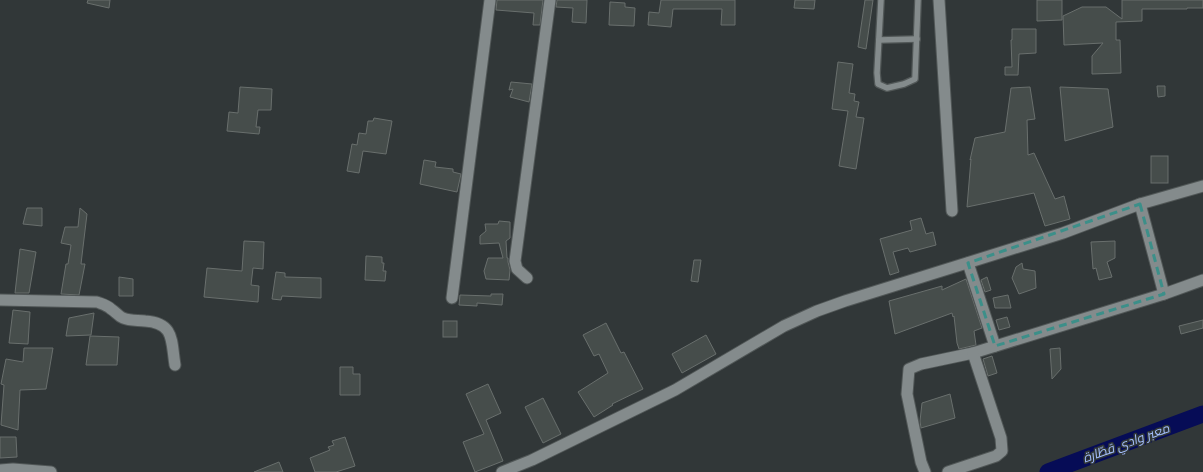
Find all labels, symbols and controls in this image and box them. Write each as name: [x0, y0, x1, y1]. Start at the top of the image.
water label: معبر وادي قطّارة: [1081, 420, 1173, 468]

